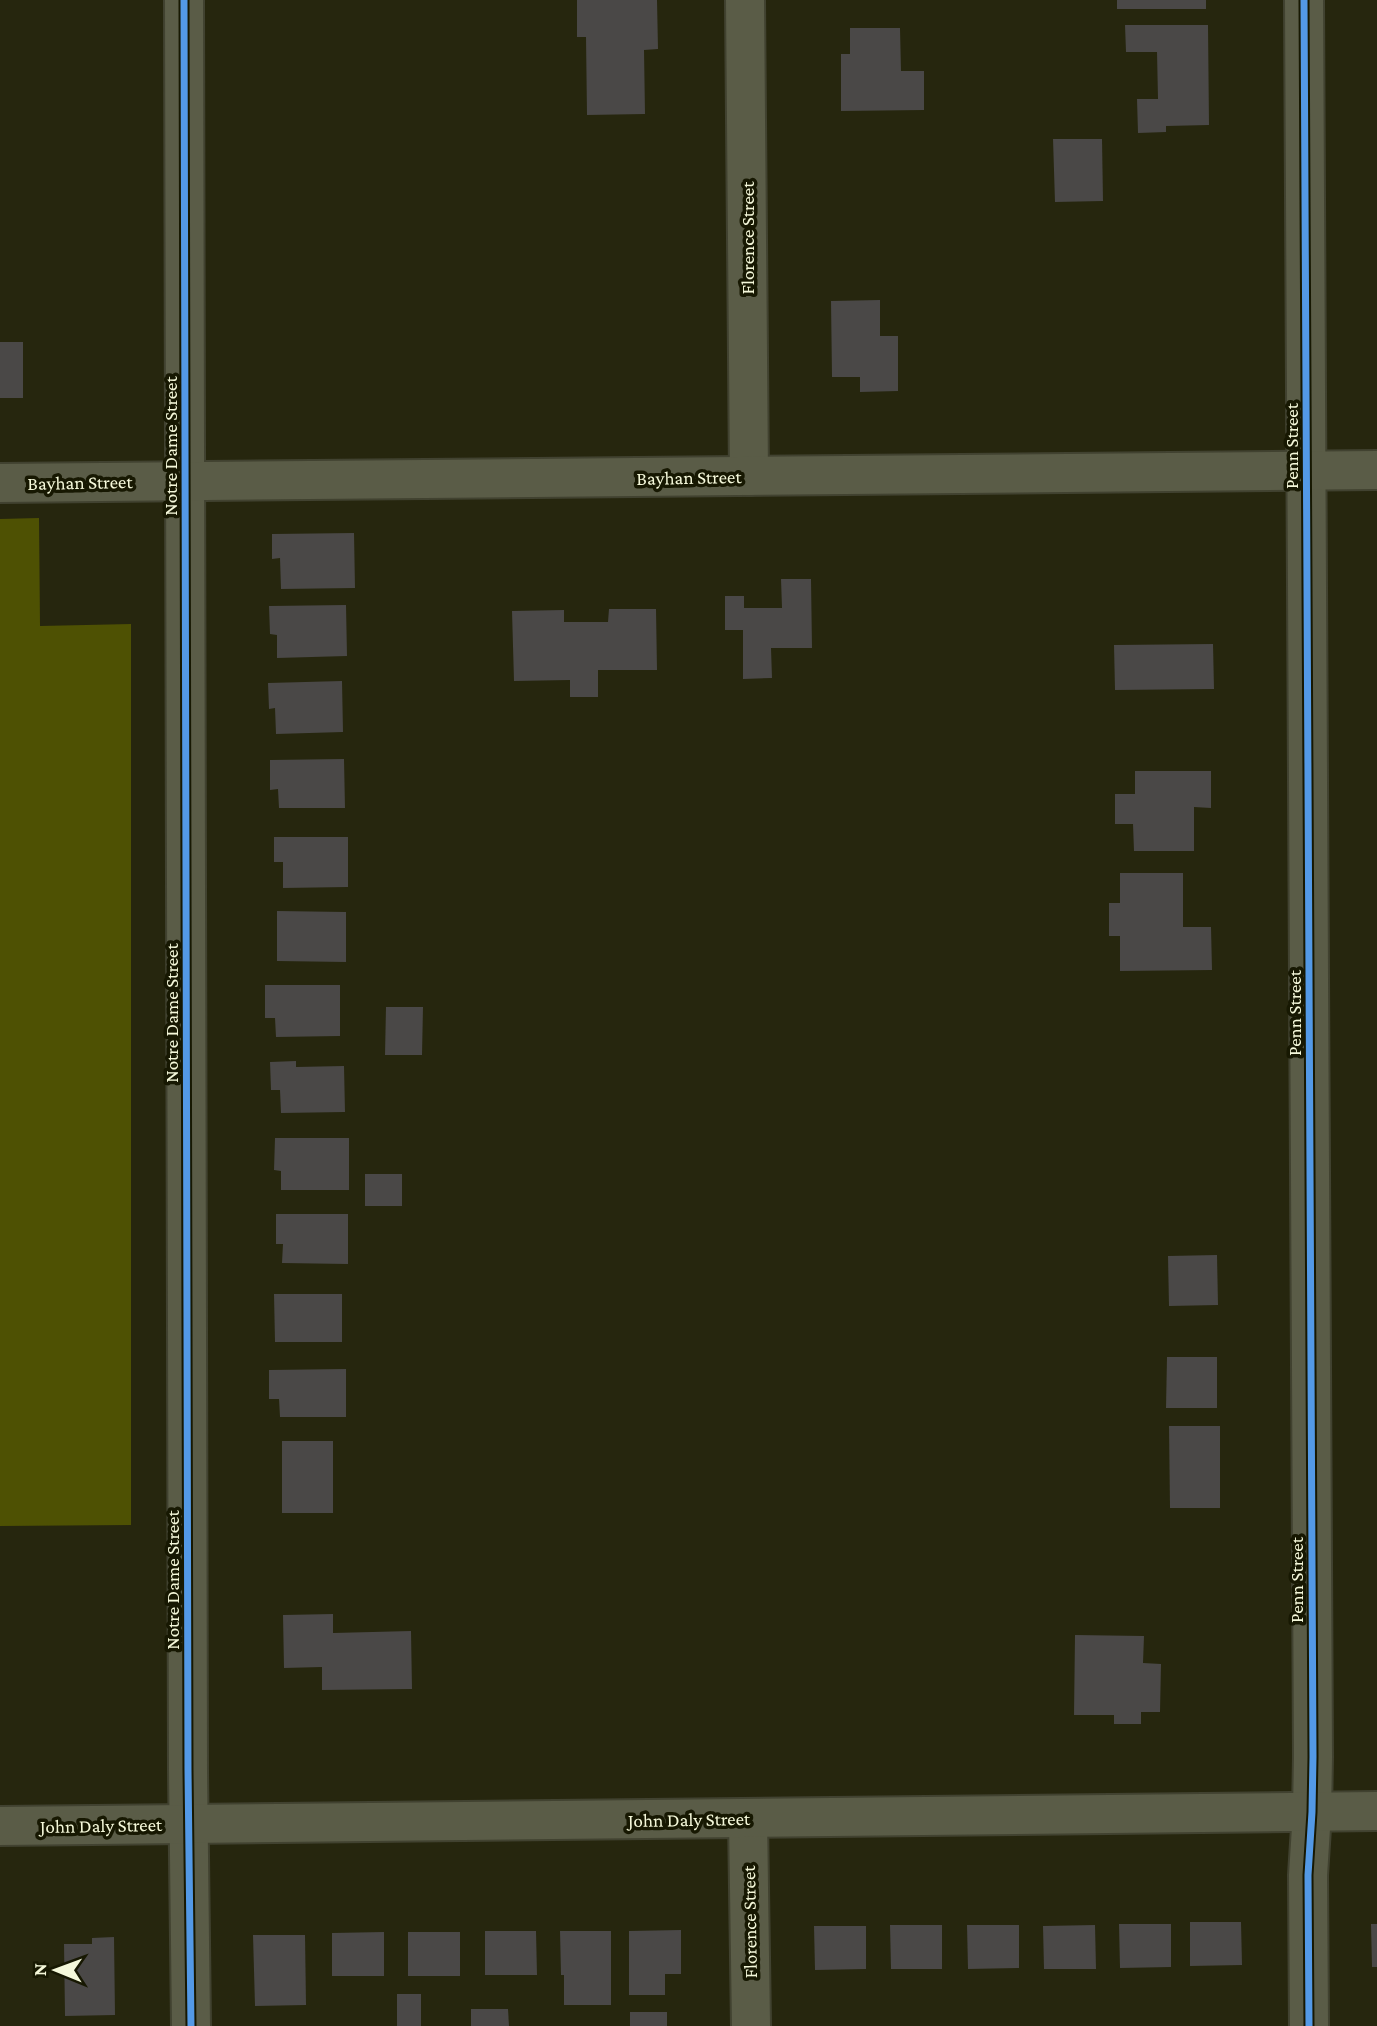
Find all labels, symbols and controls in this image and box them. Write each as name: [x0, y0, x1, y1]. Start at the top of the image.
street label: Florence Street: [737, 181, 758, 294]
street label: Notre Dame Street: [160, 376, 181, 516]
street label: Penn Street: [1281, 402, 1302, 489]
street label: Bayhan Street: [636, 466, 742, 489]
street label: Bayhan Street: [27, 471, 133, 494]
street label: Notre Dame Street: [161, 943, 182, 1083]
street label: Penn Street: [1284, 969, 1305, 1056]
street label: Notre Dame Street: [162, 1510, 183, 1650]
street label: Penn Street: [1286, 1536, 1307, 1623]
street label: John Daly Street: [626, 1808, 751, 1831]
street label: John Daly Street: [38, 1814, 163, 1837]
street label: Florence Street: [738, 1865, 761, 1979]
north arrow: [21, 1935, 91, 2005]
text: N: [29, 1963, 50, 1976]

